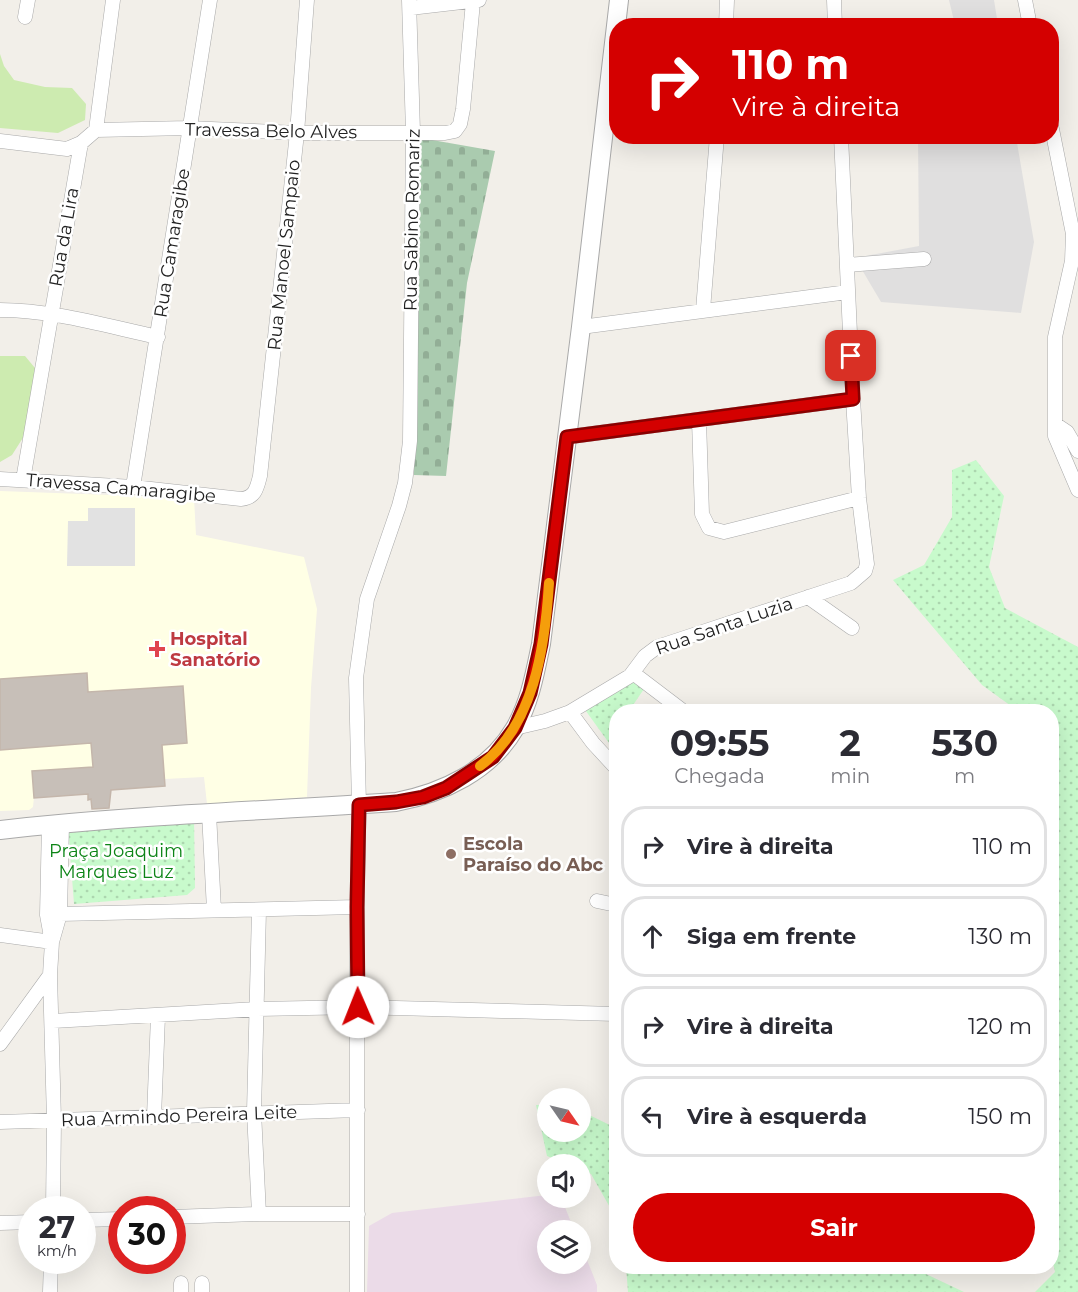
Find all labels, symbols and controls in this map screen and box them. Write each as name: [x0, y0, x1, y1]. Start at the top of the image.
text: 110 m: [732, 38, 849, 90]
icon: right: [633, 42, 711, 120]
text: Vire à direita: [732, 90, 900, 123]
street label: Travessa Belo Alves: [185, 118, 358, 144]
street label: Rua Sabino Romariz: [399, 129, 425, 311]
street label: Rua Manoel Sampaio: [263, 158, 305, 352]
street label: Rua Camaragibe: [149, 167, 195, 319]
street label: Rua da Lira: [44, 186, 84, 288]
pin: [825, 330, 876, 381]
icon: arrive: [834, 339, 867, 372]
street label: Travessa Camaragibe: [25, 469, 217, 507]
street label: Rua Santa Luzia: [652, 592, 796, 660]
place label: Hospital Sanatório: [170, 628, 261, 671]
marker: Hospital Sanatório: [148, 640, 166, 658]
text: 09:55: [670, 721, 769, 765]
text: 2: [840, 721, 861, 765]
text: 530: [931, 721, 998, 765]
text: Chegada: [674, 764, 765, 788]
text: min: [830, 764, 870, 788]
text: m: [954, 764, 975, 788]
icon: right: [636, 830, 669, 863]
place label: Escola Paraíso do Abc: [463, 833, 604, 876]
text: Vire à direita: [687, 833, 834, 860]
text: 110 m: [972, 833, 1032, 860]
park label: Praça Joaquim Marques Luz: [49, 840, 183, 883]
marker: Escola Paraíso do Abc: [444, 847, 458, 861]
icon: ahead: [636, 920, 669, 953]
text: Siga em frente: [687, 923, 856, 950]
text: 130 m: [968, 923, 1032, 950]
position arrow: [326, 975, 390, 1039]
icon: right: [636, 1010, 669, 1043]
text: Vire à direita: [687, 1013, 834, 1040]
text: 120 m: [968, 1013, 1032, 1040]
north arrow: [537, 1088, 591, 1142]
map controls: [537, 1088, 591, 1274]
icon: left: [636, 1100, 669, 1133]
street label: Rua Armindo Pereira Leite: [60, 1101, 298, 1131]
text: Vire à esquerda: [687, 1103, 867, 1130]
text: 150 m: [968, 1103, 1032, 1130]
button: sound: [537, 1154, 591, 1208]
button: Sair: [633, 1193, 1035, 1262]
speed limit sign: 30: [108, 1196, 186, 1274]
text: 27: [39, 1209, 75, 1246]
button: layers: [537, 1220, 591, 1274]
text: km/h: [37, 1241, 77, 1260]

